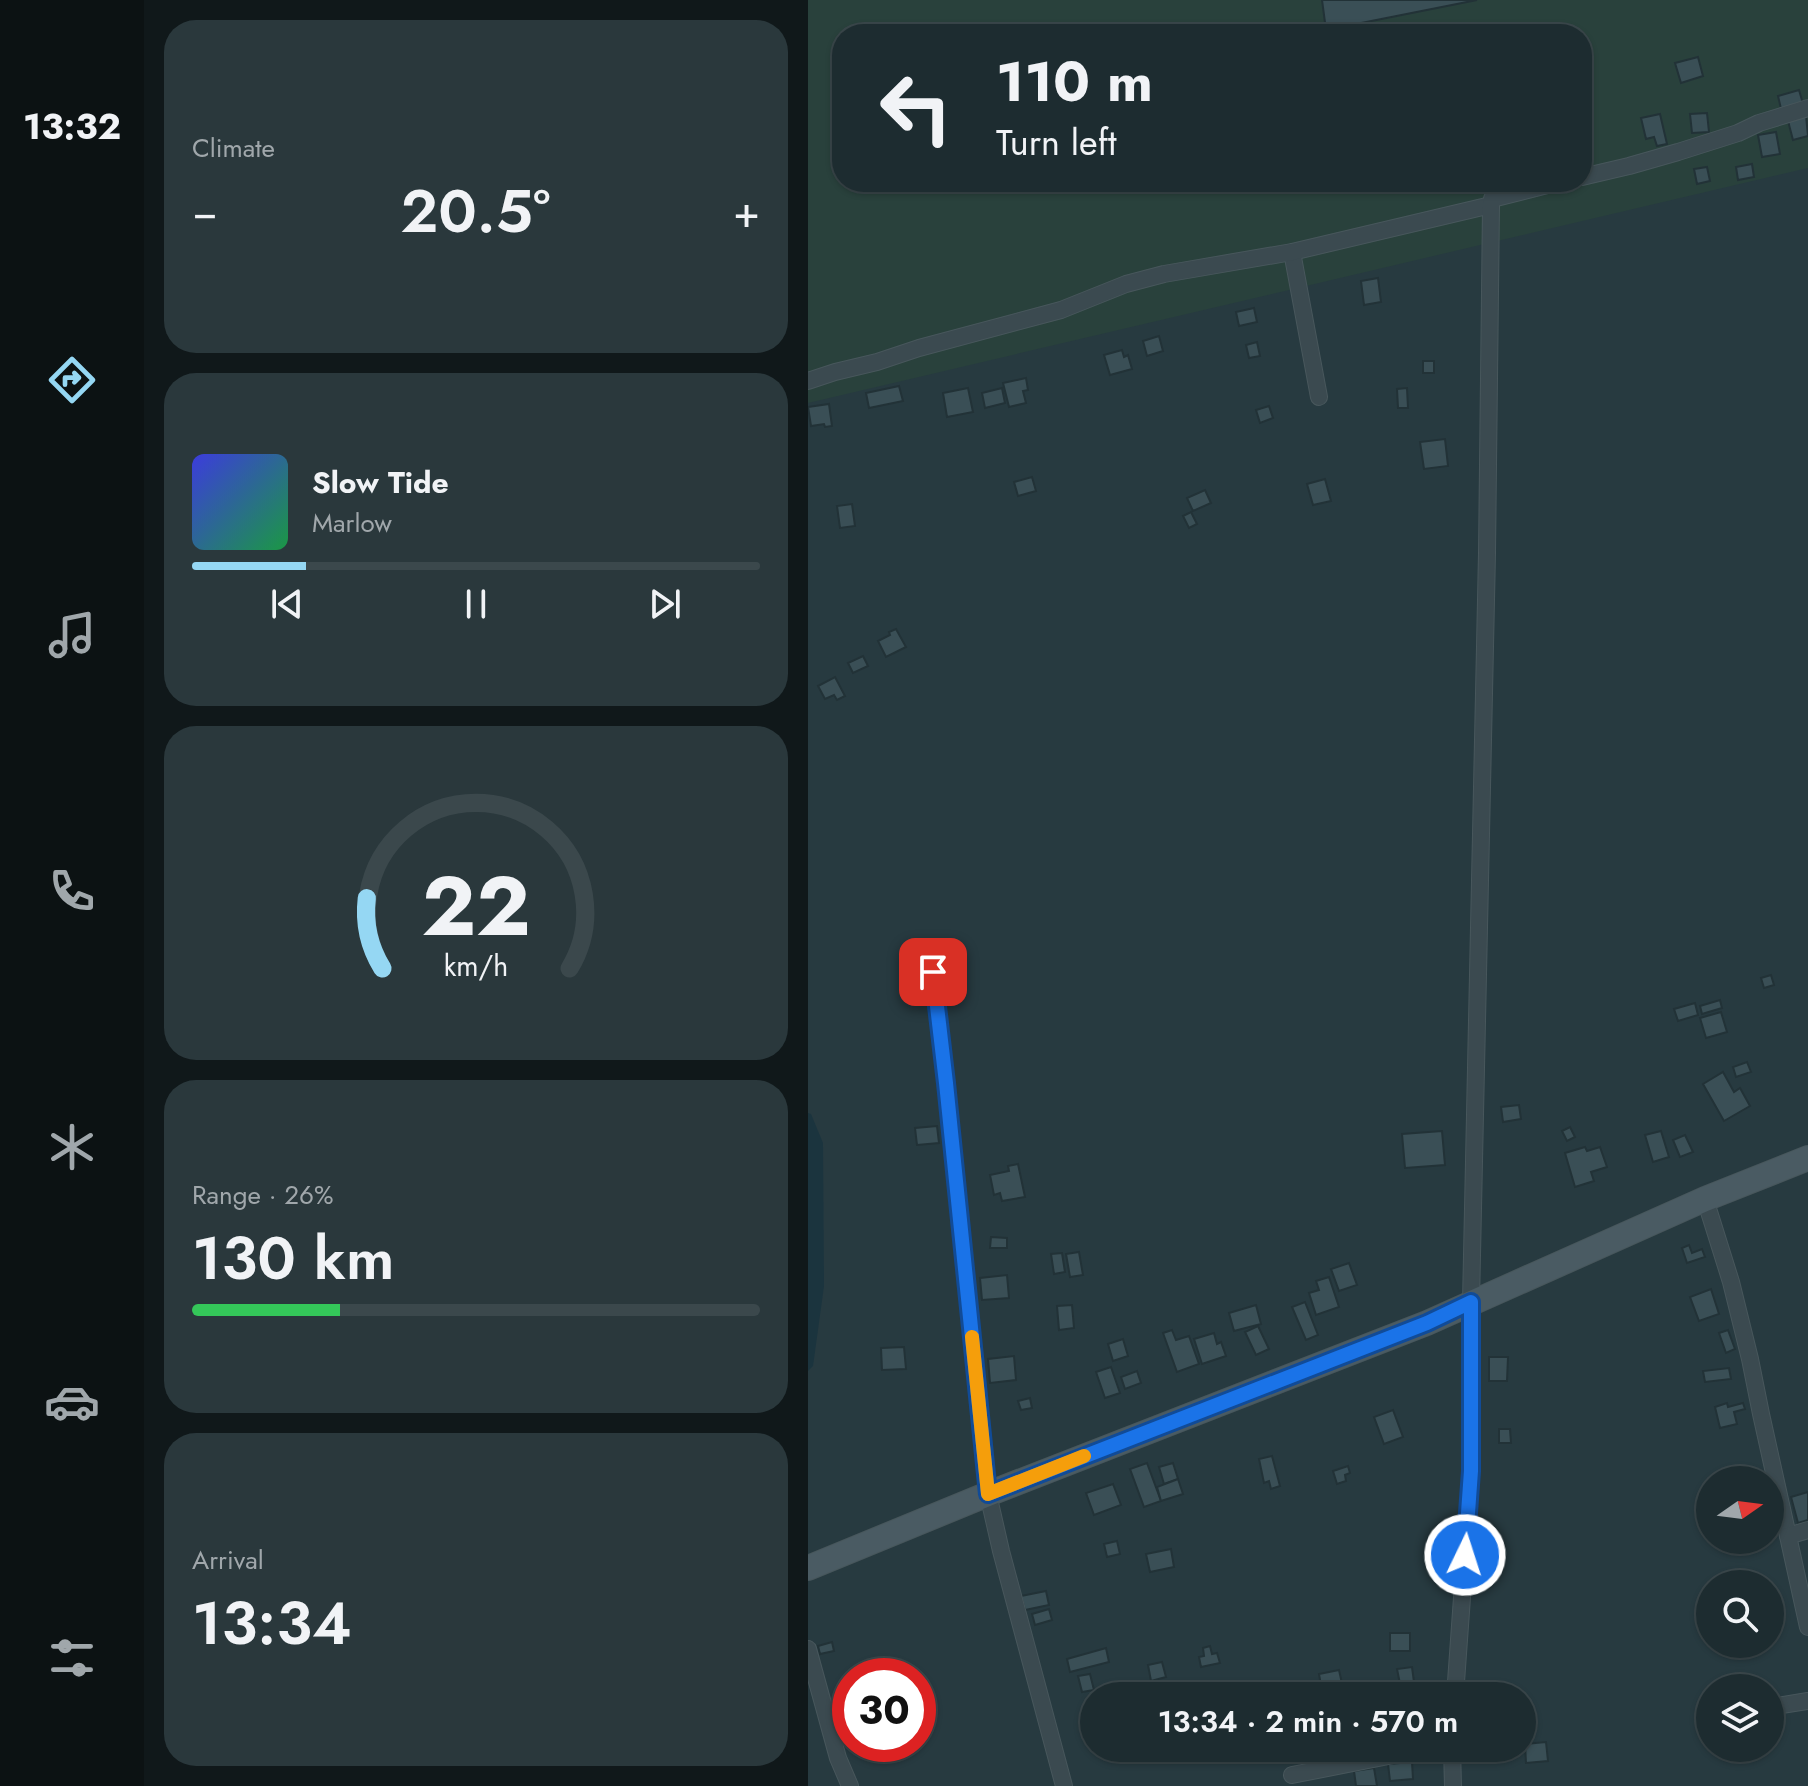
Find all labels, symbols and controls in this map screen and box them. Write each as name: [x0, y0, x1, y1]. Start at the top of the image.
text: 110 m: [996, 41, 1153, 122]
icon: left: [864, 56, 968, 160]
text: 13:32: [23, 100, 121, 152]
text: Turn left: [996, 116, 1117, 168]
text: Climate: [192, 129, 275, 167]
text: 20.5°: [401, 168, 550, 255]
text: −: [192, 180, 218, 244]
text: +: [733, 180, 760, 244]
icon: directions: [44, 352, 100, 408]
text: Slow Tide: [312, 461, 449, 504]
text: Marlow: [312, 504, 392, 542]
icon: previous: [265, 582, 309, 626]
icon: pause: [454, 582, 498, 626]
icon: next: [643, 582, 687, 626]
icon: music: [44, 607, 100, 663]
text: 22: [421, 846, 531, 966]
icon: phone: [44, 863, 100, 919]
pin: [899, 938, 967, 1006]
text: km/h: [444, 945, 508, 987]
icon: arrive: [911, 950, 955, 994]
icon: climate: [44, 1119, 100, 1175]
text: Range · 26%: [192, 1176, 334, 1214]
text: 130 km: [192, 1215, 394, 1302]
icon: car: [44, 1374, 100, 1430]
north arrow: [1696, 1466, 1784, 1554]
map controls: [1696, 1466, 1784, 1762]
position arrow: [1423, 1513, 1507, 1597]
text: Arrival: [192, 1541, 264, 1579]
button: search: [1696, 1570, 1784, 1658]
text: 13:34: [192, 1580, 352, 1667]
icon: filters: [44, 1630, 100, 1686]
speed limit sign: 30: [832, 1658, 936, 1762]
button: layers: [1696, 1674, 1784, 1762]
text: 13:34 · 2 min · 570 m: [1158, 1700, 1458, 1743]

